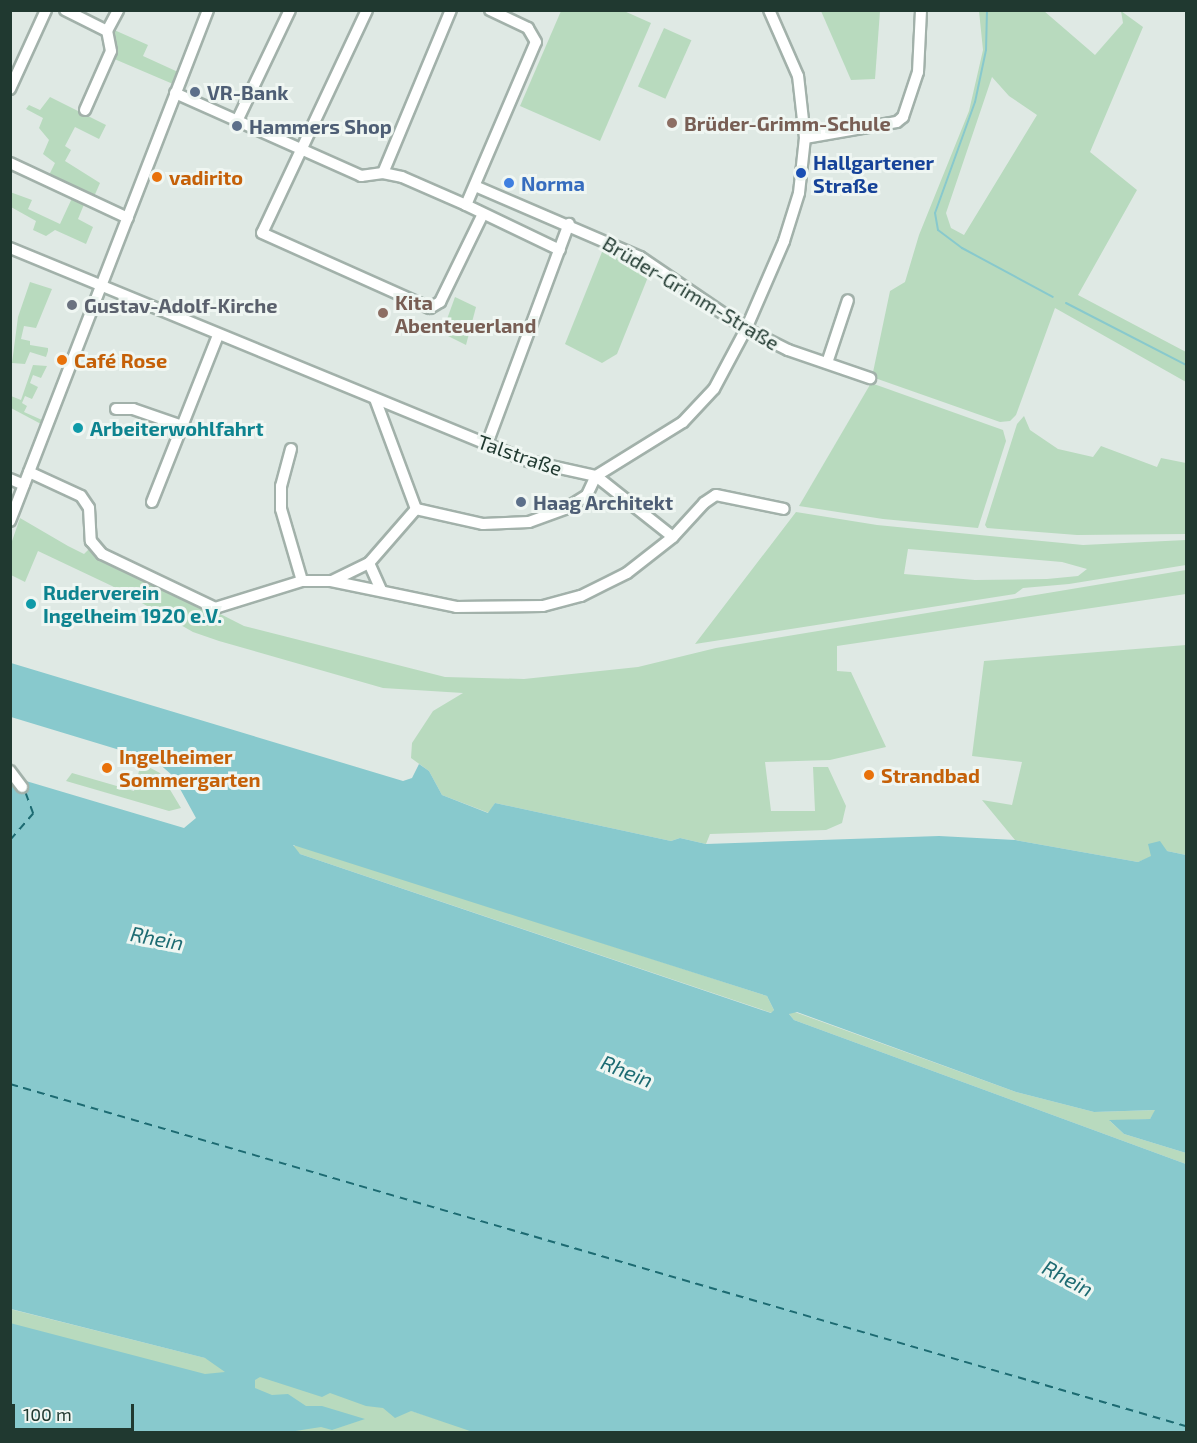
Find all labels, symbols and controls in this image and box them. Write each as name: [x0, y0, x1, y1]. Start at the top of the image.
place label: VR-Bank: [207, 80, 288, 104]
marker: VR-Bank: [188, 85, 202, 99]
place label: Brüder-Grimm-Schule: [684, 111, 891, 135]
place label: Hammers Shop: [249, 114, 392, 138]
marker: Brüder-Grimm-Schule: [665, 116, 679, 130]
marker: Hammers Shop: [230, 119, 244, 133]
place label: Hallgartener Straße: [813, 150, 934, 197]
place label: vadirito: [169, 165, 243, 189]
marker: Hallgartener Straße: [794, 166, 808, 180]
marker: vadirito: [150, 170, 164, 184]
place label: Norma: [521, 171, 585, 195]
marker: Norma: [502, 176, 516, 190]
street label: Brüder-Grimm-Straße: [599, 231, 783, 355]
place label: Kita Abenteuerland: [395, 290, 536, 337]
place label: Gustav-Adolf-Kirche: [84, 293, 278, 317]
marker: Gustav-Adolf-Kirche: [65, 298, 79, 312]
marker: Kita Abenteuerland: [376, 306, 390, 320]
place label: Café Rose: [74, 348, 167, 372]
marker: Café Rose: [55, 353, 69, 367]
place label: Arbeiterwohlfahrt: [90, 416, 264, 440]
marker: Arbeiterwohlfahrt: [71, 421, 85, 435]
street label: Talstraße: [475, 429, 565, 481]
place label: Haag Architekt: [533, 490, 674, 514]
marker: Haag Architekt: [514, 495, 528, 509]
place label: Ruderverein Ingelheim 1920 e.V.: [43, 580, 222, 627]
marker: Ruderverein Ingelheim 1920 e.V.: [24, 597, 38, 611]
place label: Ingelheimer Sommergarten: [119, 744, 261, 791]
marker: Ingelheimer Sommergarten: [100, 761, 114, 775]
place label: Strandbad: [881, 763, 980, 787]
marker: Strandbad: [862, 768, 876, 782]
water label: Rhein: [128, 921, 186, 955]
water label: Rhein: [597, 1049, 657, 1093]
water label: Rhein: [1038, 1254, 1098, 1302]
scale bar: [15, 1392, 136, 1430]
text: 100 m: [23, 1403, 72, 1425]

